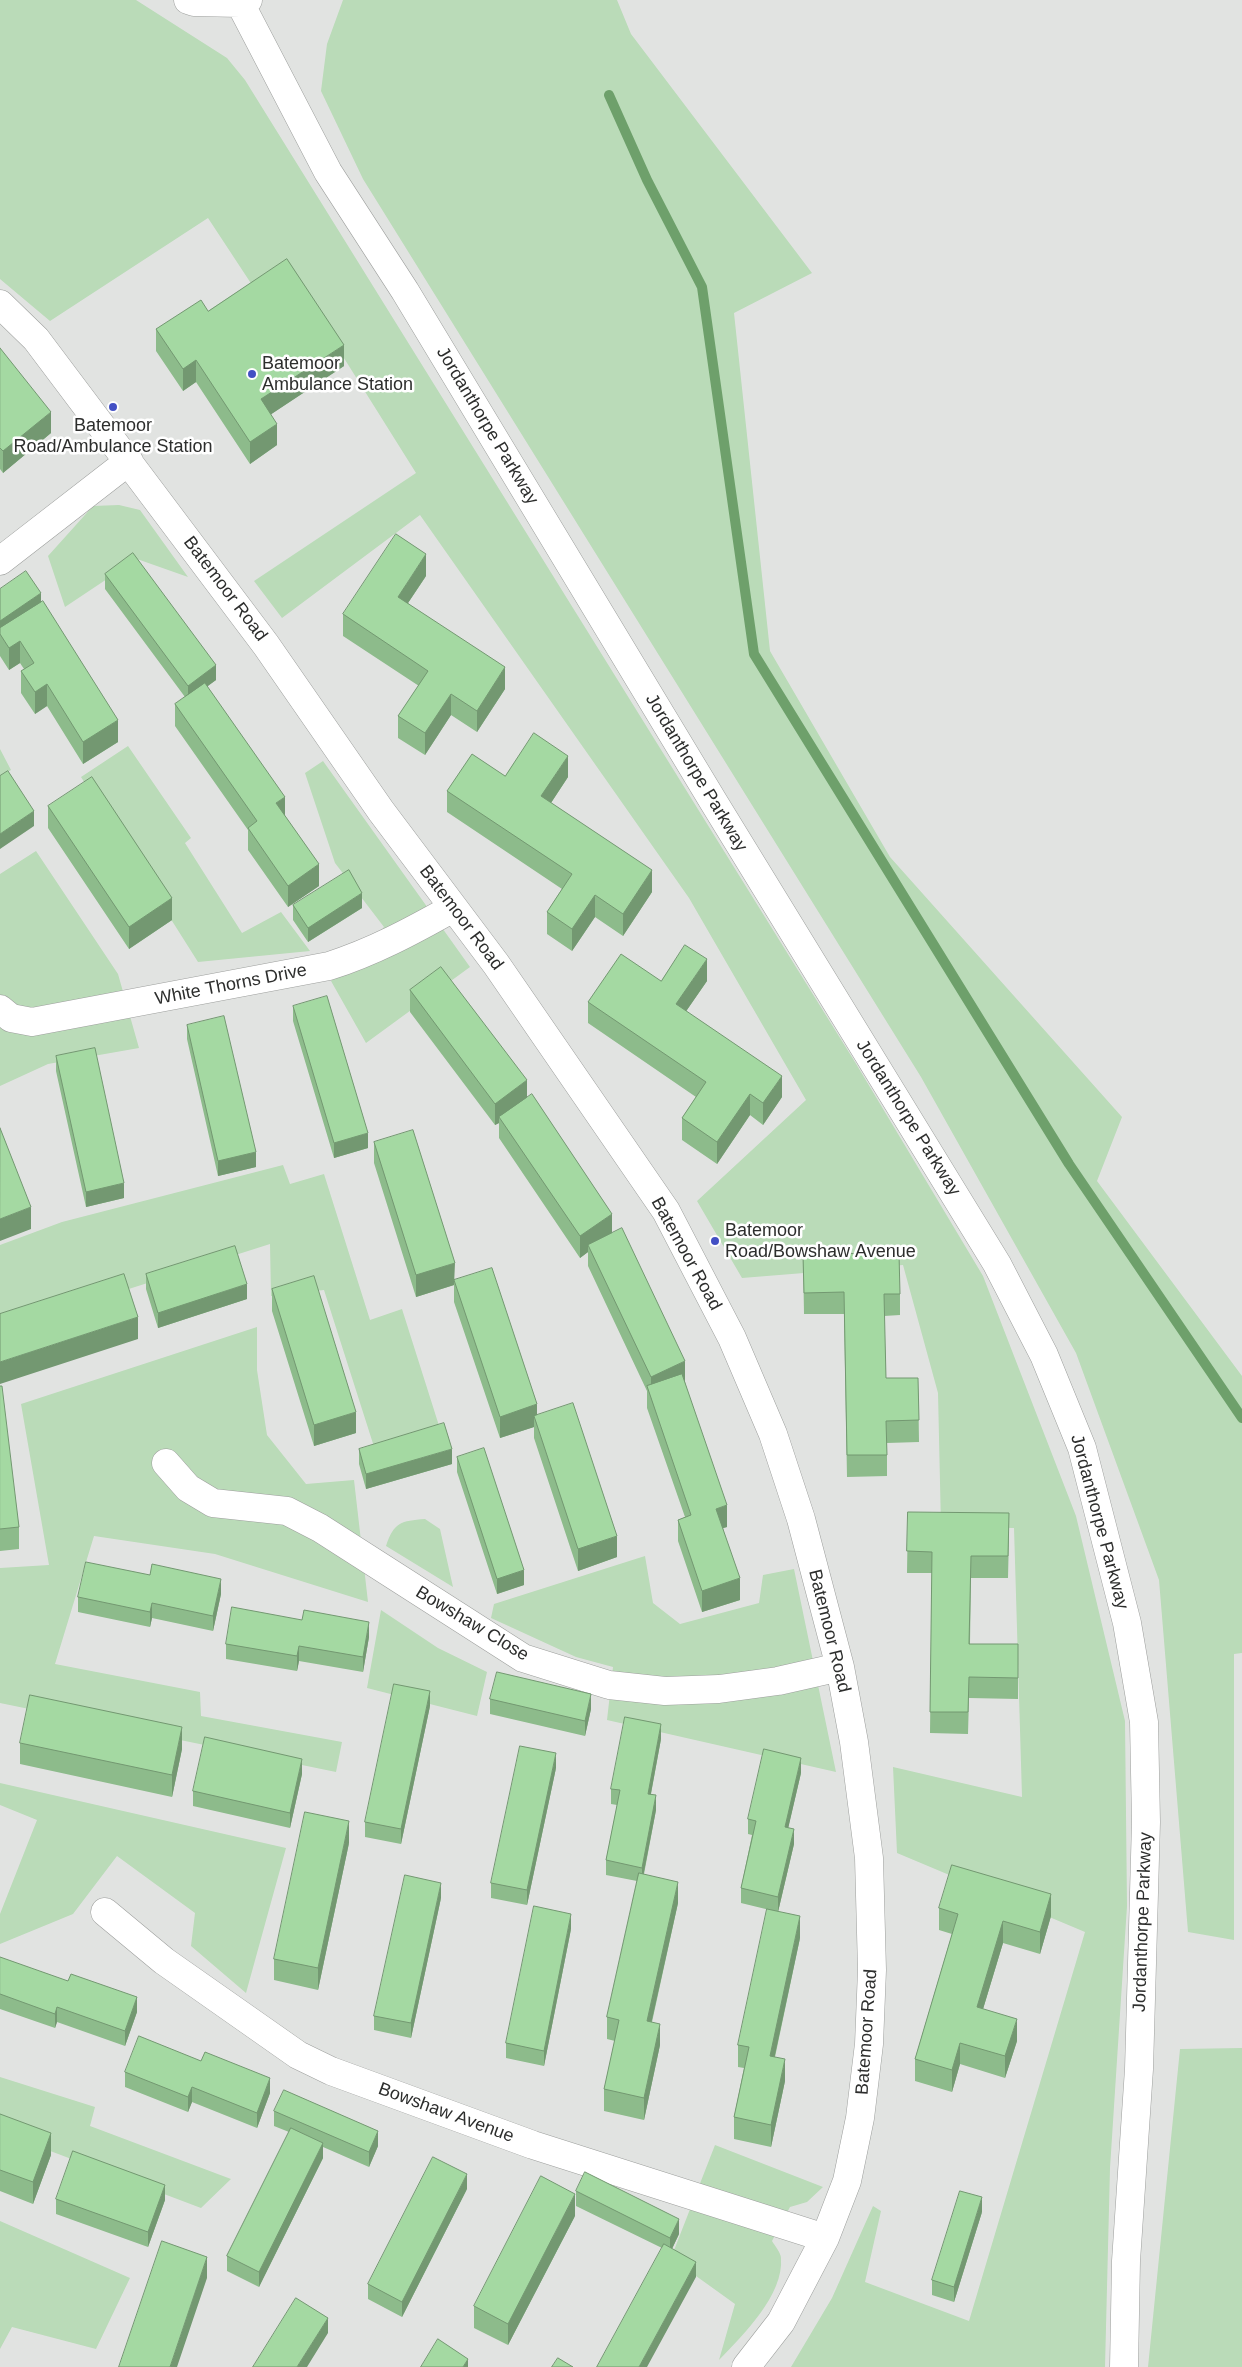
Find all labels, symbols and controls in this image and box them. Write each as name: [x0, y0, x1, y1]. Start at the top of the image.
street label: Jordanthorpe Parkway: [431, 343, 543, 509]
place label: Batemoor Ambulance Station: [262, 353, 413, 396]
marker: Batemoor Ambulance Station: [246, 368, 258, 380]
marker: Batemoor Road/Ambulance Station: [107, 401, 119, 413]
place label: Batemoor Road/Ambulance Station: [13, 415, 213, 458]
street label: Batemoor Road: [178, 532, 272, 646]
street label: Jordanthorpe Parkway: [640, 690, 752, 856]
street label: Batemoor Road: [414, 861, 508, 975]
street label: White Thorns Drive: [153, 960, 309, 1010]
street label: Jordanthorpe Parkway: [851, 1036, 965, 1200]
street label: Batemoor Road: [646, 1194, 726, 1314]
place label: Batemoor Road/Bowshaw Avenue: [725, 1220, 916, 1262]
marker: Batemoor Road/Bowshaw Avenue: [709, 1235, 721, 1247]
street label: Jordanthorpe Parkway: [1065, 1432, 1133, 1612]
street label: Batemoor Road: [803, 1567, 855, 1695]
street label: Bowshaw Close: [412, 1582, 532, 1666]
street label: Jordanthorpe Parkway: [1129, 1832, 1157, 2012]
street label: Batemoor Road: [852, 1968, 882, 2096]
street label: Bowshaw Avenue: [375, 2078, 517, 2148]

